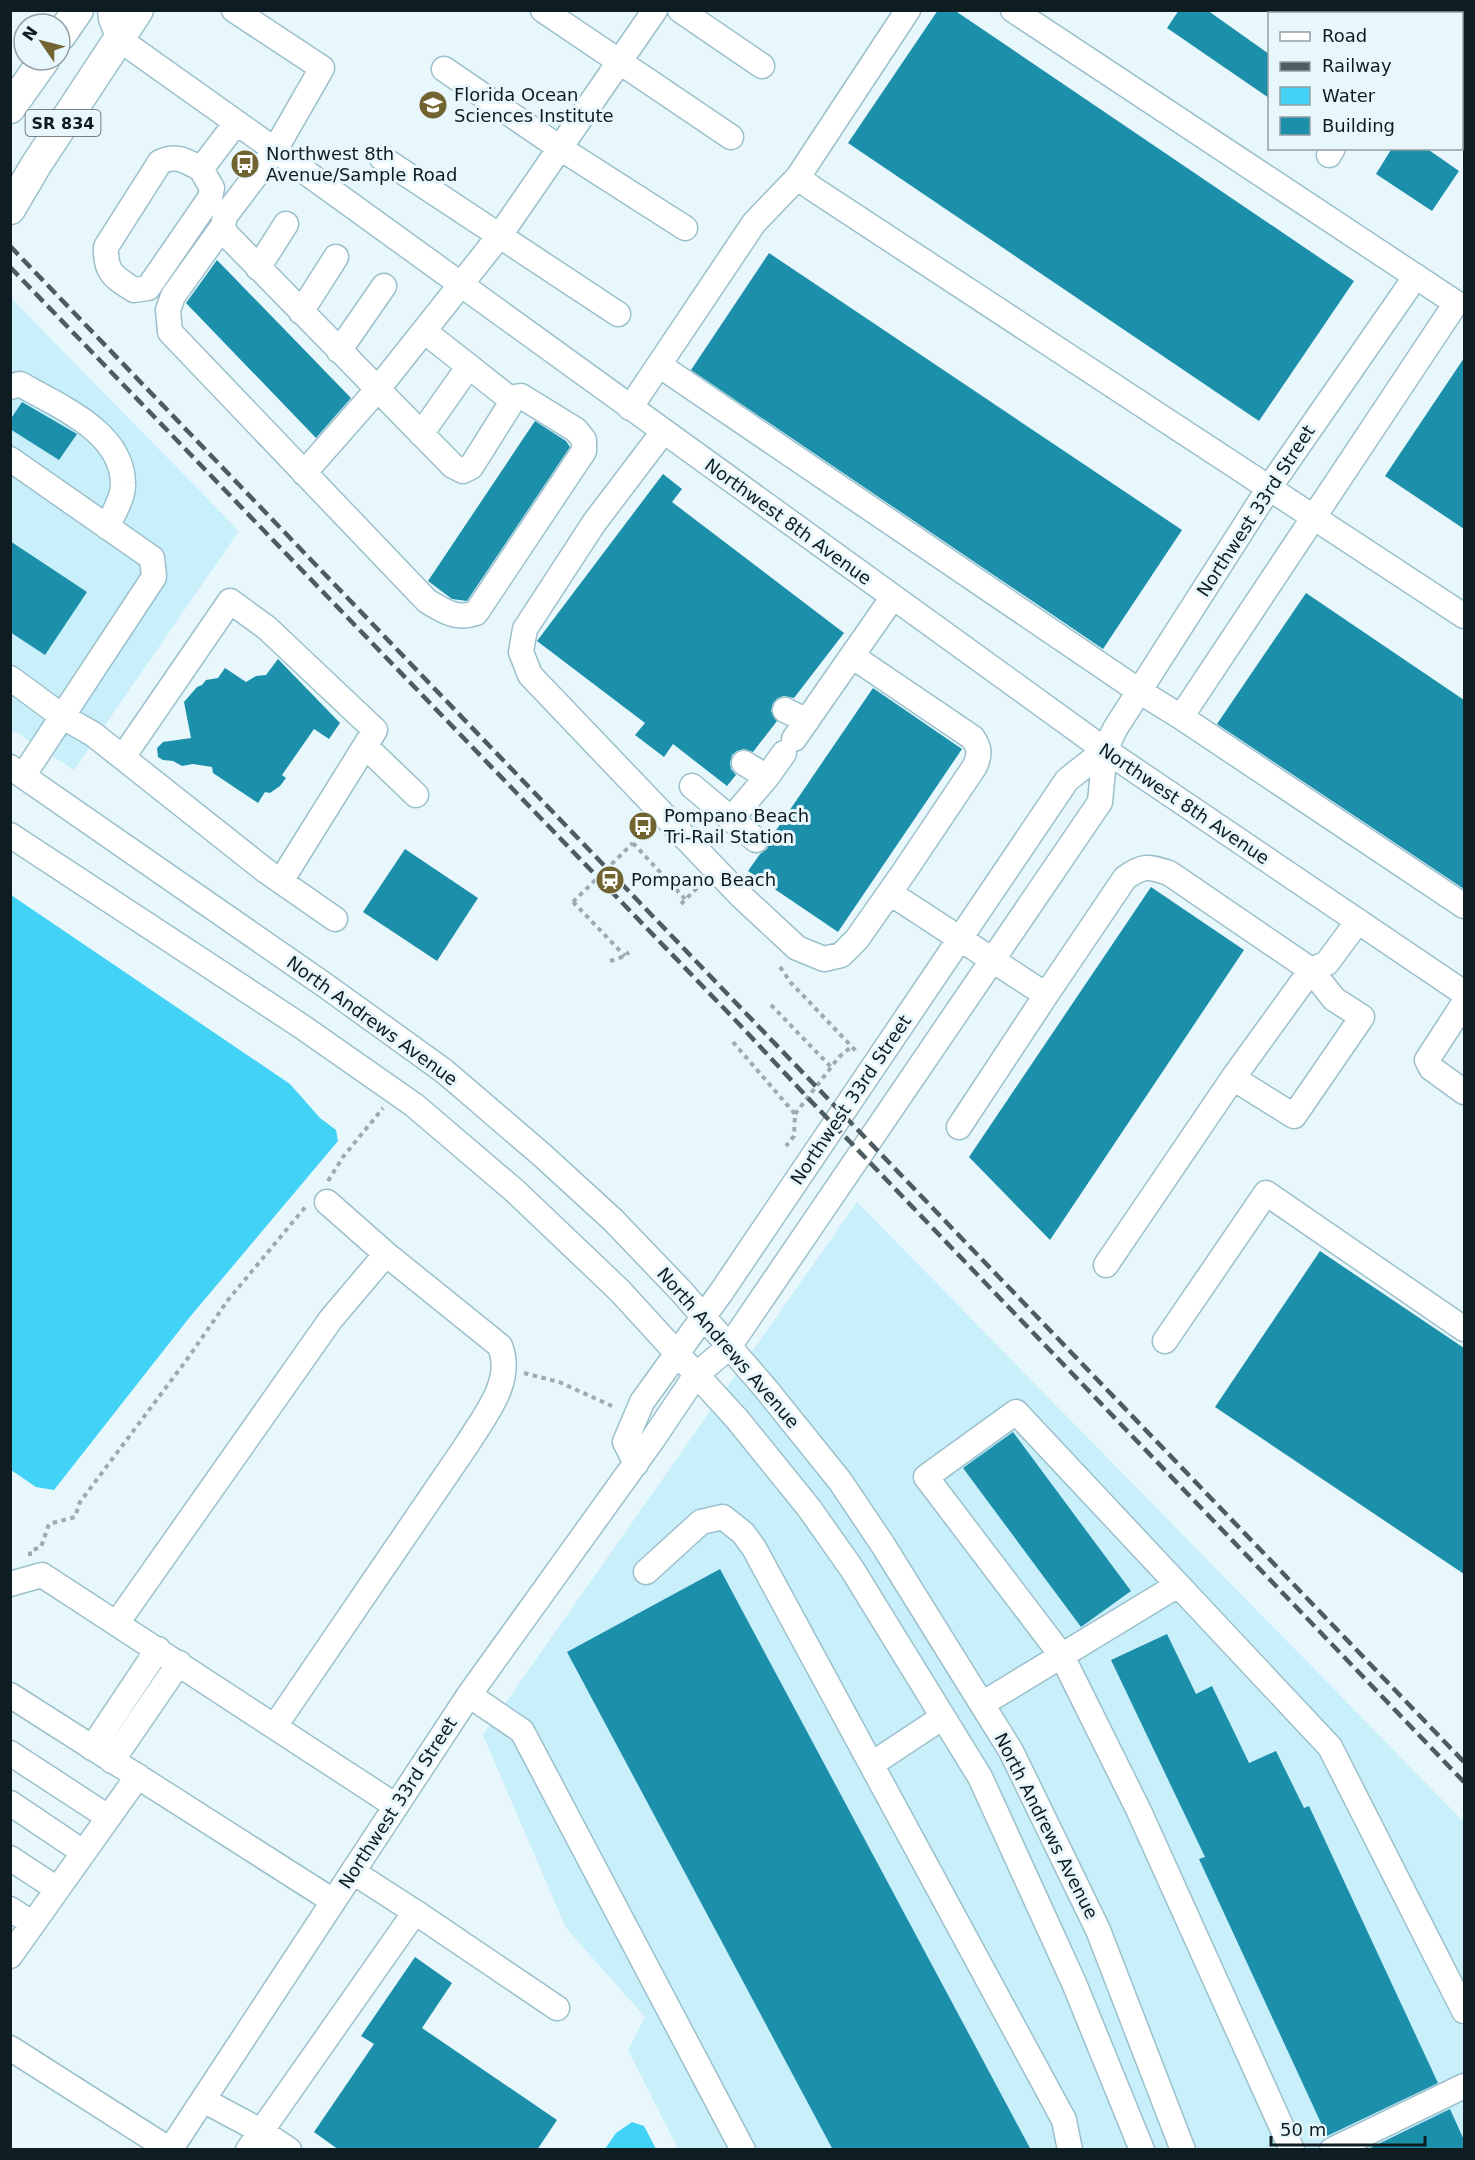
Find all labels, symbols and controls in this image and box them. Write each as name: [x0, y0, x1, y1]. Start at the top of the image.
north arrow: [12, 12, 72, 72]
legend: [1268, 12, 1463, 150]
text: N: [19, 23, 42, 45]
text: Road: [1322, 25, 1367, 46]
text: Railway: [1322, 55, 1392, 76]
place label: Florida Ocean Sciences Institute: [454, 84, 614, 126]
text: Water: [1322, 85, 1376, 106]
school or university icon: Florida Ocean Sciences Institute: [417, 89, 449, 121]
road number: SR 834: [26, 110, 100, 136]
text: Building: [1322, 115, 1395, 136]
place label: Northwest 8th Avenue/Sample Road: [266, 143, 457, 185]
bus stop icon: Northwest 8th Avenue/Sample Road: [229, 148, 261, 180]
street label: Northwest 33rd Street: [1192, 421, 1319, 600]
street label: Northwest 8th Avenue: [701, 454, 876, 589]
street label: Northwest 8th Avenue: [1095, 739, 1273, 868]
place label: Pompano Beach Tri-Rail Station: [663, 805, 809, 847]
bus stop icon: Pompano Beach Tri-Rail Station: [627, 810, 659, 842]
station icon: Pompano Beach: [594, 864, 626, 896]
place label: Pompano Beach: [631, 869, 776, 890]
street label: North Andrews Avenue: [283, 952, 462, 1090]
street label: Northwest 33rd Street: [786, 1011, 915, 1189]
street label: North Andrews Avenue: [653, 1263, 804, 1432]
street label: Northwest 33rd Street: [334, 1713, 461, 1892]
street label: North Andrews Avenue: [990, 1729, 1103, 1922]
scale bar: [1271, 2109, 1426, 2147]
text: 50 m: [1280, 2119, 1326, 2140]

